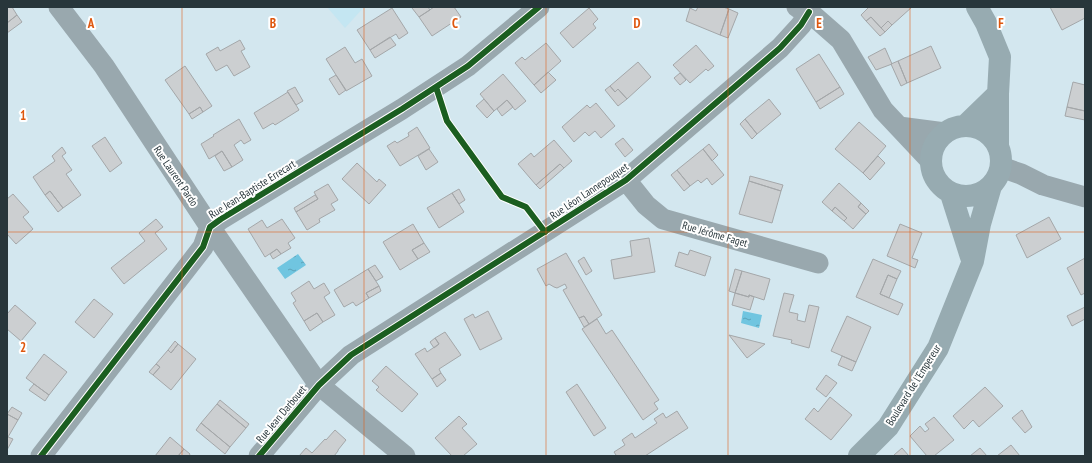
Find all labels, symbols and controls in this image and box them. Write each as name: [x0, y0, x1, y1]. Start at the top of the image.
text: A: [87, 15, 95, 32]
text: B: [270, 15, 276, 32]
text: C: [452, 15, 458, 32]
text: D: [634, 15, 641, 32]
text: E: [816, 15, 822, 32]
text: F: [998, 15, 1004, 32]
text: 1: [20, 107, 26, 124]
street label: Rue Laurent Pardo: [151, 143, 201, 209]
street label: Rue Jean-Baptiste Errecart: [206, 157, 298, 221]
street label: Rue Léon Lannepouquet: [547, 160, 631, 222]
street label: Rue Jérôme Faget: [681, 218, 749, 250]
text: 2: [20, 339, 26, 356]
street label: Boulevard de l'Empereur: [882, 342, 944, 428]
street label: Rue Jean Darbouet: [253, 382, 309, 446]

